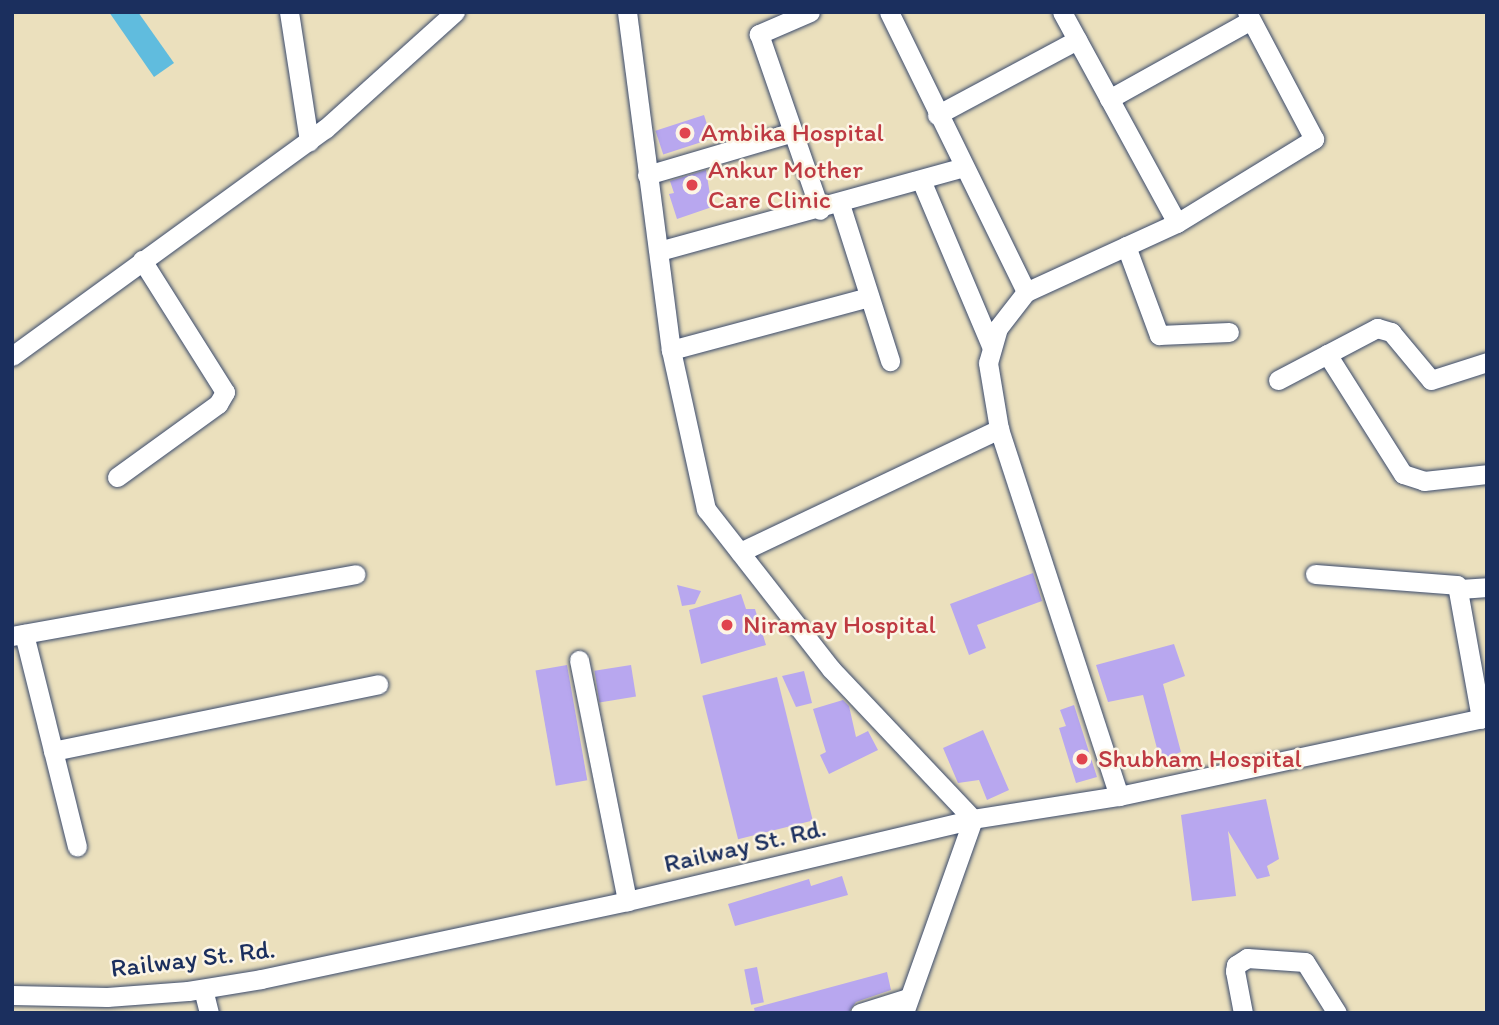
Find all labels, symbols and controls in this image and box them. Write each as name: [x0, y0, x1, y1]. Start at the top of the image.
place label: Ambika Hospital: [701, 117, 885, 149]
marker: Ambika Hospital: [675, 123, 695, 143]
place label: Ankur Mother Care Clinic: [708, 154, 862, 216]
marker: Ankur Mother Care Clinic: [682, 175, 702, 195]
place label: Niramay Hospital: [743, 609, 936, 641]
marker: Niramay Hospital: [717, 615, 737, 635]
place label: Shubham Hospital: [1098, 743, 1302, 775]
marker: Shubham Hospital: [1072, 749, 1092, 769]
street label: Railway St. Rd.: [661, 812, 829, 880]
street label: Railway St. Rd.: [109, 933, 277, 985]

